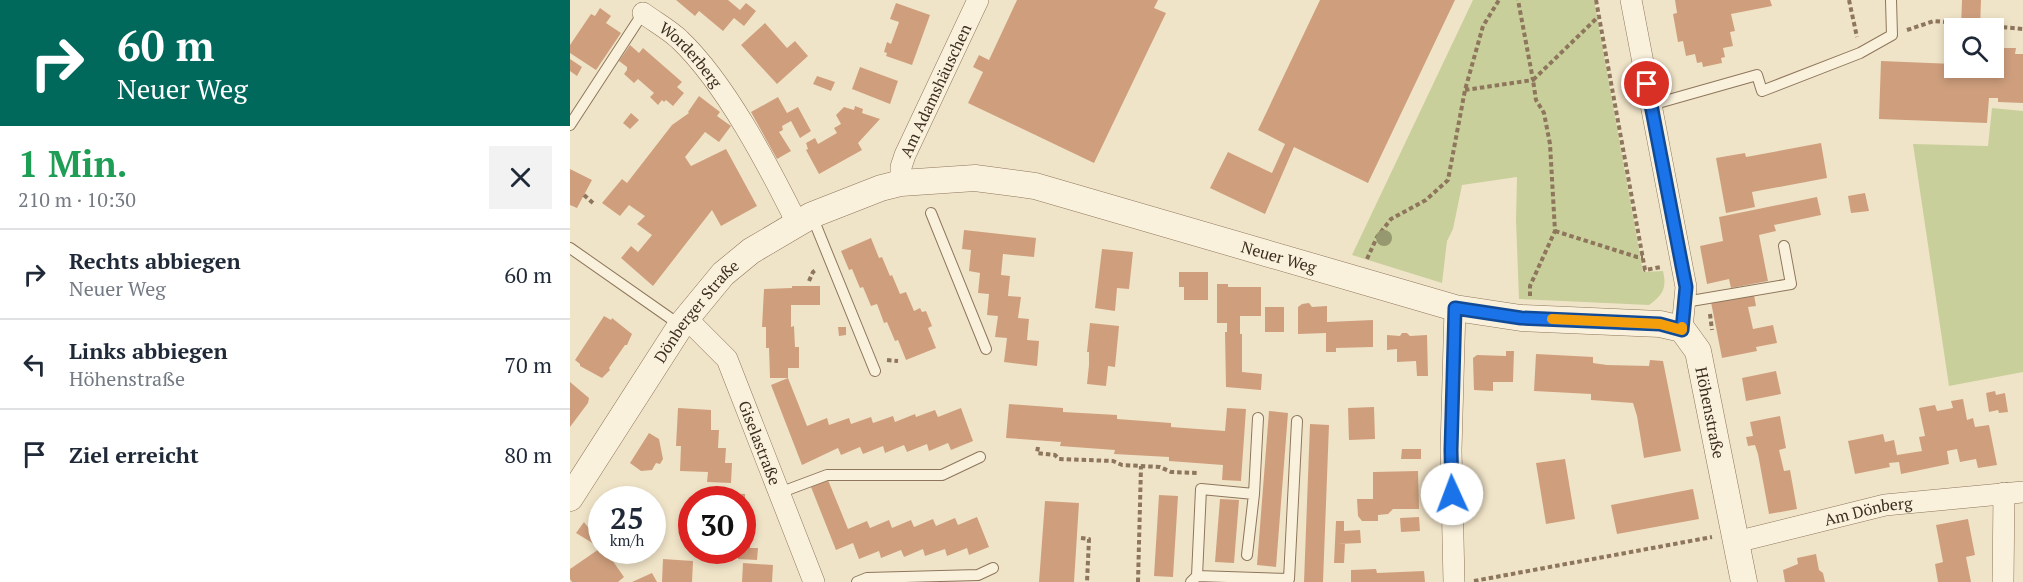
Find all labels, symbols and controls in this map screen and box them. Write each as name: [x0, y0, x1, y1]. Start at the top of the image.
text: 60 m: [117, 17, 215, 73]
street label: Worderberg: [655, 17, 728, 93]
map controls: [1944, 18, 2004, 78]
button: search: [1944, 18, 2004, 78]
street label: Am Adamshäuschen: [895, 20, 976, 161]
icon: right: [18, 24, 96, 102]
pin: [1621, 58, 1672, 109]
icon: arrive: [1630, 67, 1663, 100]
text: Neuer Weg: [117, 71, 248, 107]
text: 1 Min.: [18, 140, 127, 187]
button: close: [489, 146, 552, 209]
text: 210 m · 10:30: [18, 186, 136, 213]
street label: Neuer Weg: [1239, 235, 1320, 278]
text: Rechts abbiegen: [69, 246, 241, 275]
street label: Dönberger Straße: [649, 254, 744, 367]
icon: right: [18, 258, 51, 291]
text: 60 m: [504, 260, 552, 289]
text: Neuer Weg: [69, 275, 166, 302]
text: Links abbiegen: [69, 336, 228, 365]
icon: left: [18, 348, 51, 381]
text: 70 m: [504, 350, 552, 379]
text: Höhenstraße: [69, 365, 185, 392]
street label: Höhenstraße: [1690, 365, 1730, 460]
street label: Giselastraße: [733, 397, 786, 488]
icon: arrive: [18, 438, 51, 471]
text: Ziel erreicht: [69, 440, 199, 469]
text: 80 m: [504, 440, 552, 469]
position arrow: [1420, 462, 1484, 526]
speed limit sign: 30: [678, 486, 756, 564]
street label: Am Dönberg: [1822, 491, 1914, 531]
text: 25: [610, 498, 644, 538]
text: km/h: [610, 530, 644, 550]

